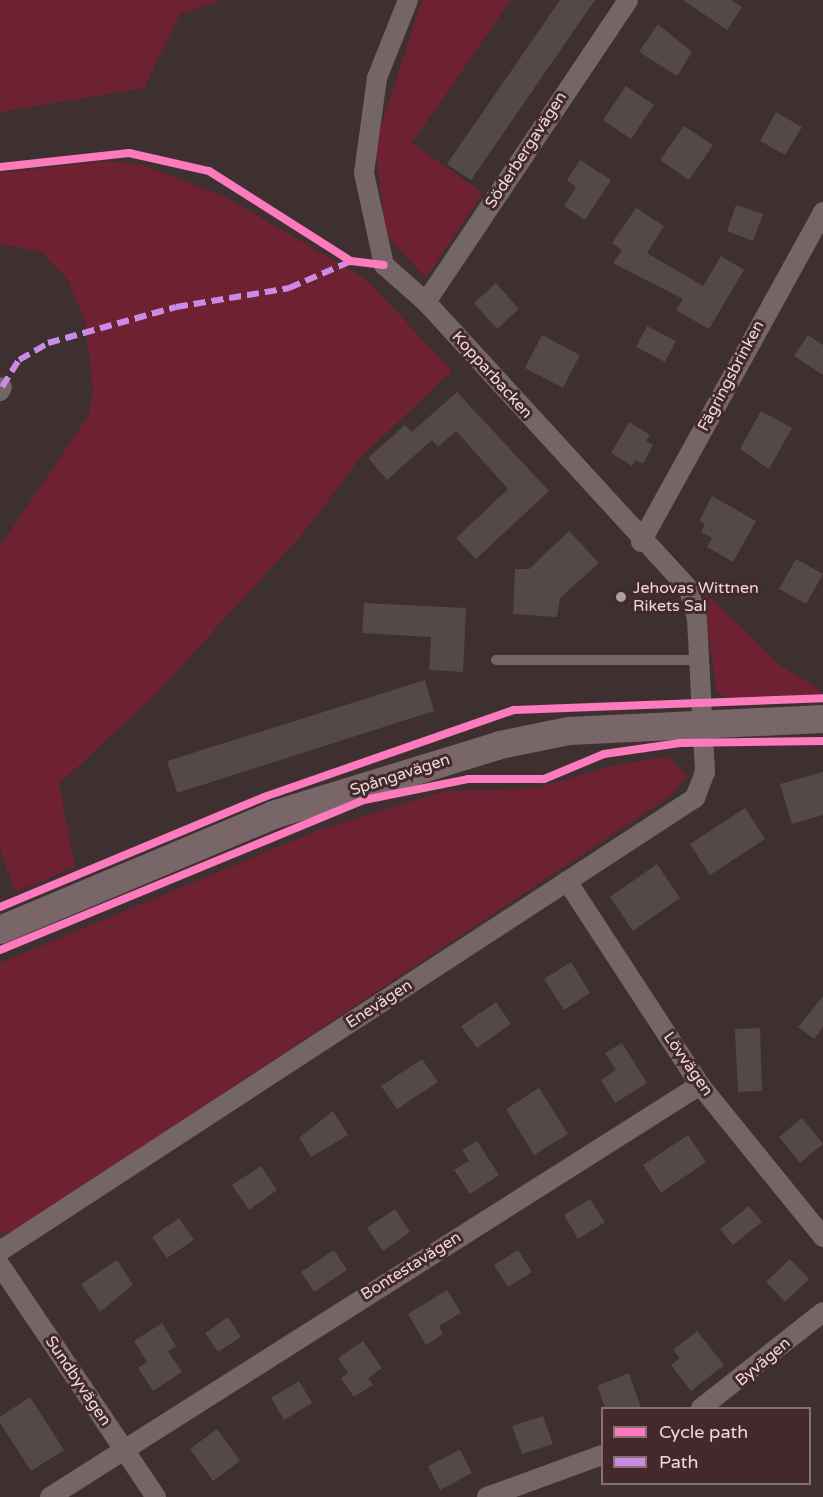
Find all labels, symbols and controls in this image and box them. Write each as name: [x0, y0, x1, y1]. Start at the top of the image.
street label: Söderbergavägen: [481, 88, 571, 212]
street label: Fägringsbrinken: [694, 317, 768, 435]
street label: Kopparbacken: [448, 327, 536, 423]
place label: Jehovas Wittnen Rikets Sal: [633, 578, 759, 616]
marker: Jehovas Wittnen Rikets Sal: [614, 590, 628, 604]
street label: Spångavägen: [348, 750, 452, 800]
street label: Enevägen: [342, 976, 416, 1032]
street label: Lövvägen: [659, 1028, 717, 1100]
street label: Bontestavägen: [357, 1228, 465, 1304]
street label: Sundbyvägen: [41, 1332, 115, 1430]
street label: Byvägen: [732, 1334, 794, 1390]
legend: [601, 1407, 811, 1485]
text: Cycle path: [659, 1421, 748, 1443]
text: Path: [659, 1451, 698, 1473]

